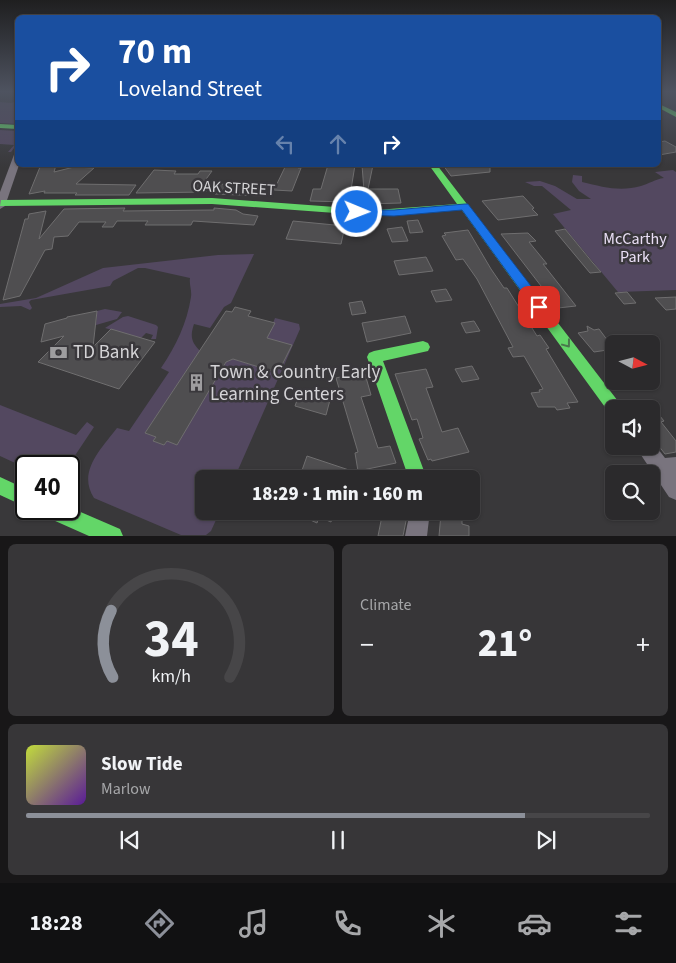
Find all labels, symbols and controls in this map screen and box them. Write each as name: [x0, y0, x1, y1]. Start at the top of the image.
text: 70 m: [118, 27, 192, 77]
icon: right: [35, 35, 100, 100]
text: Loveland Street: [118, 73, 262, 105]
icon: left: [271, 130, 299, 158]
icon: ahead: [324, 130, 352, 158]
icon: right: [377, 130, 405, 158]
street label: OAK STREET: [192, 175, 276, 201]
position arrow: [330, 185, 382, 237]
park label: McCarthy Park: [603, 228, 667, 268]
pin: [518, 286, 560, 328]
icon: arrive: [525, 293, 553, 321]
north arrow: [605, 335, 660, 390]
map controls: [605, 335, 660, 520]
one-way arrow: [562, 338, 570, 347]
place label: TD Bank: [73, 339, 140, 366]
bank icon: TD Bank: [49, 342, 69, 362]
place label: Town & Country Early Learning Centers: [210, 359, 380, 408]
building icon: Town & Country Early Learning Centers: [186, 373, 206, 393]
button: sound: [605, 400, 660, 455]
speed limit sign: 40: [15, 455, 80, 520]
button: search: [605, 465, 660, 520]
text: 18:29 · 1 min · 160 m: [252, 481, 423, 508]
text: Climate: [360, 594, 411, 616]
text: 34: [144, 603, 198, 677]
text: 21°: [478, 617, 532, 671]
text: −: [360, 625, 374, 665]
text: +: [636, 625, 650, 665]
text: km/h: [151, 664, 191, 689]
text: Slow Tide: [101, 751, 182, 778]
text: Marlow: [101, 778, 150, 800]
icon: previous: [116, 826, 144, 854]
icon: pause: [324, 826, 352, 854]
icon: next: [532, 826, 560, 854]
icon: directions: [142, 906, 177, 941]
icon: music: [236, 906, 271, 941]
icon: phone: [330, 906, 365, 941]
icon: climate: [424, 906, 459, 941]
icon: car: [517, 906, 552, 941]
icon: filters: [611, 906, 646, 941]
text: 18:28: [29, 907, 83, 939]

